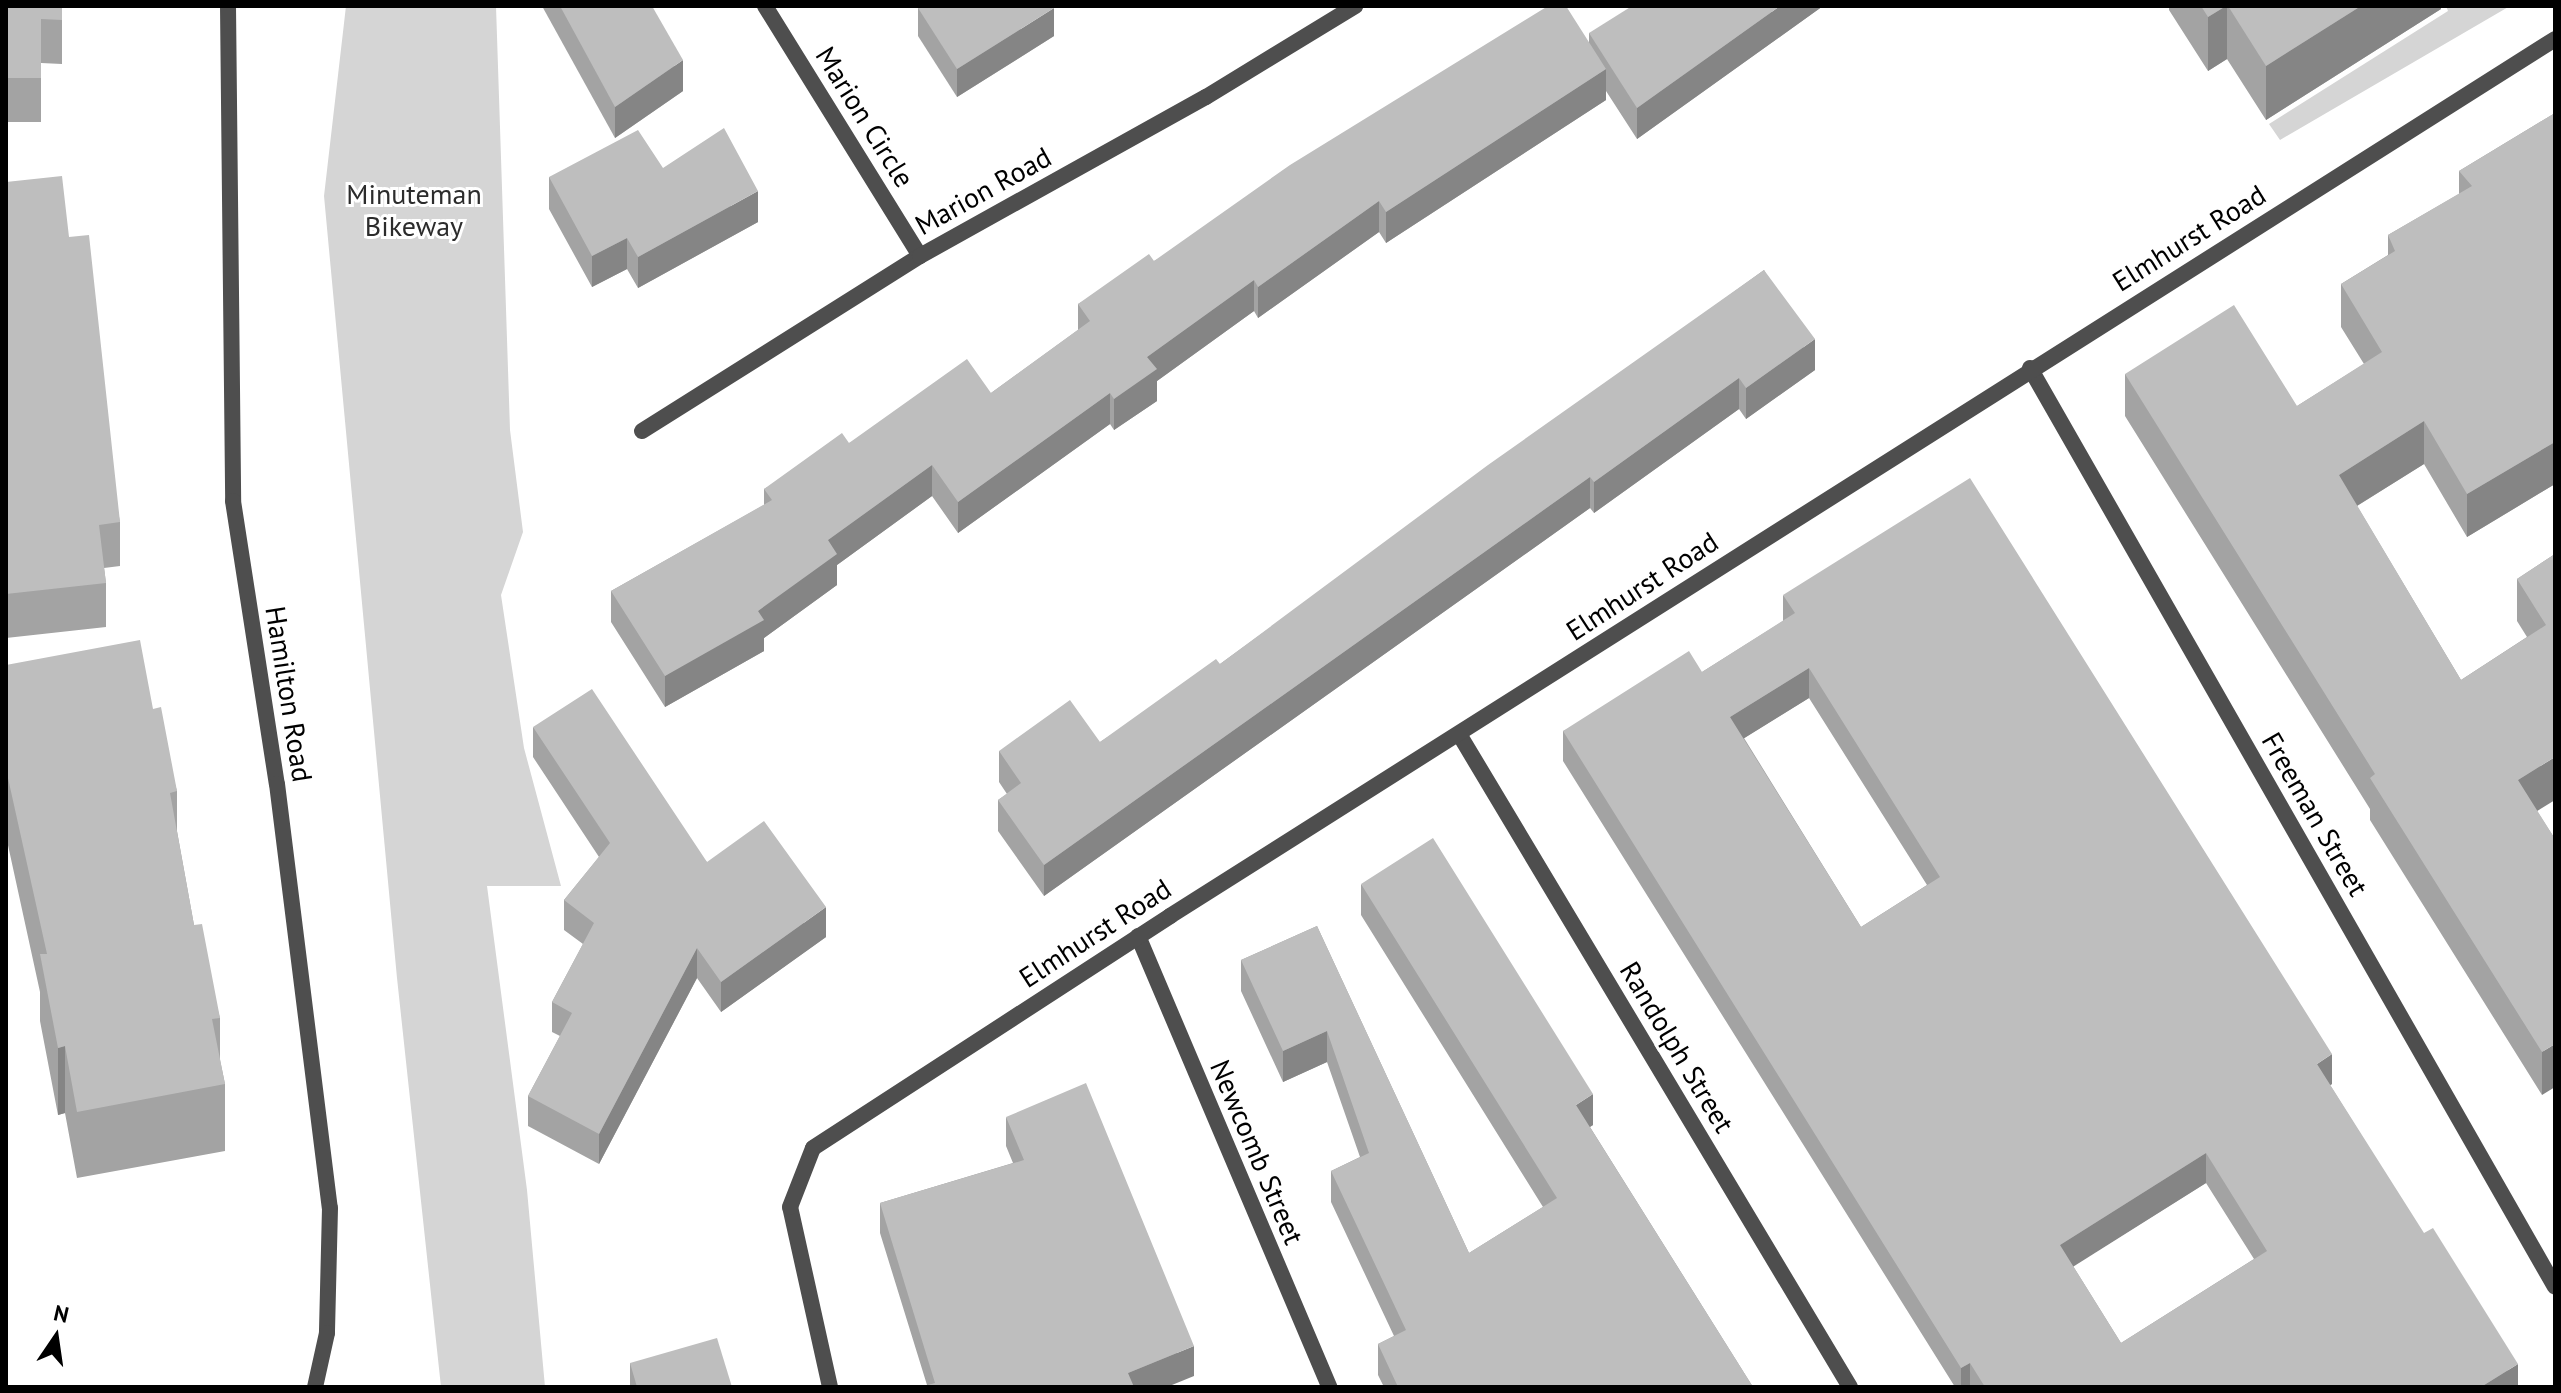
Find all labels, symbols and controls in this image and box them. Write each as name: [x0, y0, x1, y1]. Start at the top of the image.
street label: Marion Circle: [809, 41, 921, 193]
street label: Marion Road: [909, 140, 1057, 242]
park label: Minuteman Bikeway: [346, 177, 482, 243]
street label: Elmhurst Road: [2106, 178, 2272, 298]
street label: Elmhurst Road: [1560, 525, 1724, 647]
street label: Hamilton Road: [259, 604, 319, 784]
street label: Freeman Street: [2255, 726, 2375, 902]
street label: Elmhurst Road: [1013, 872, 1177, 994]
street label: Randolph Street: [1613, 956, 1741, 1138]
street label: Newcomb Street: [1203, 1055, 1311, 1249]
north arrow: [16, 1297, 96, 1377]
text: N: [51, 1298, 72, 1329]

